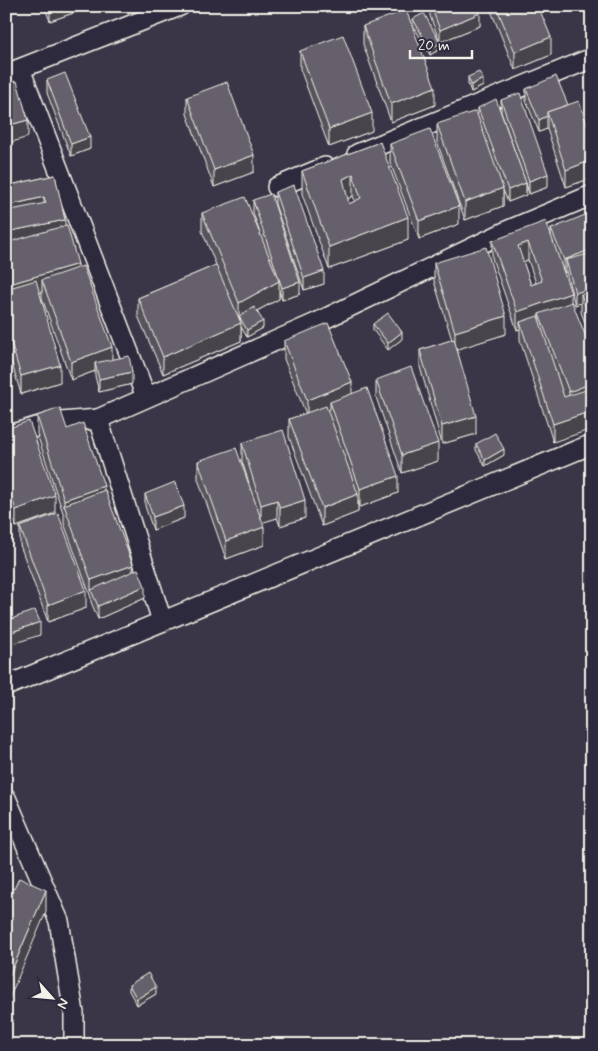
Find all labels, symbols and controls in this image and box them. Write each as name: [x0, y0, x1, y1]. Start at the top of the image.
scale bar: [410, 28, 473, 60]
text: 20 m: [418, 36, 450, 56]
north arrow: [28, 974, 78, 1024]
text: N: [53, 995, 73, 1012]

